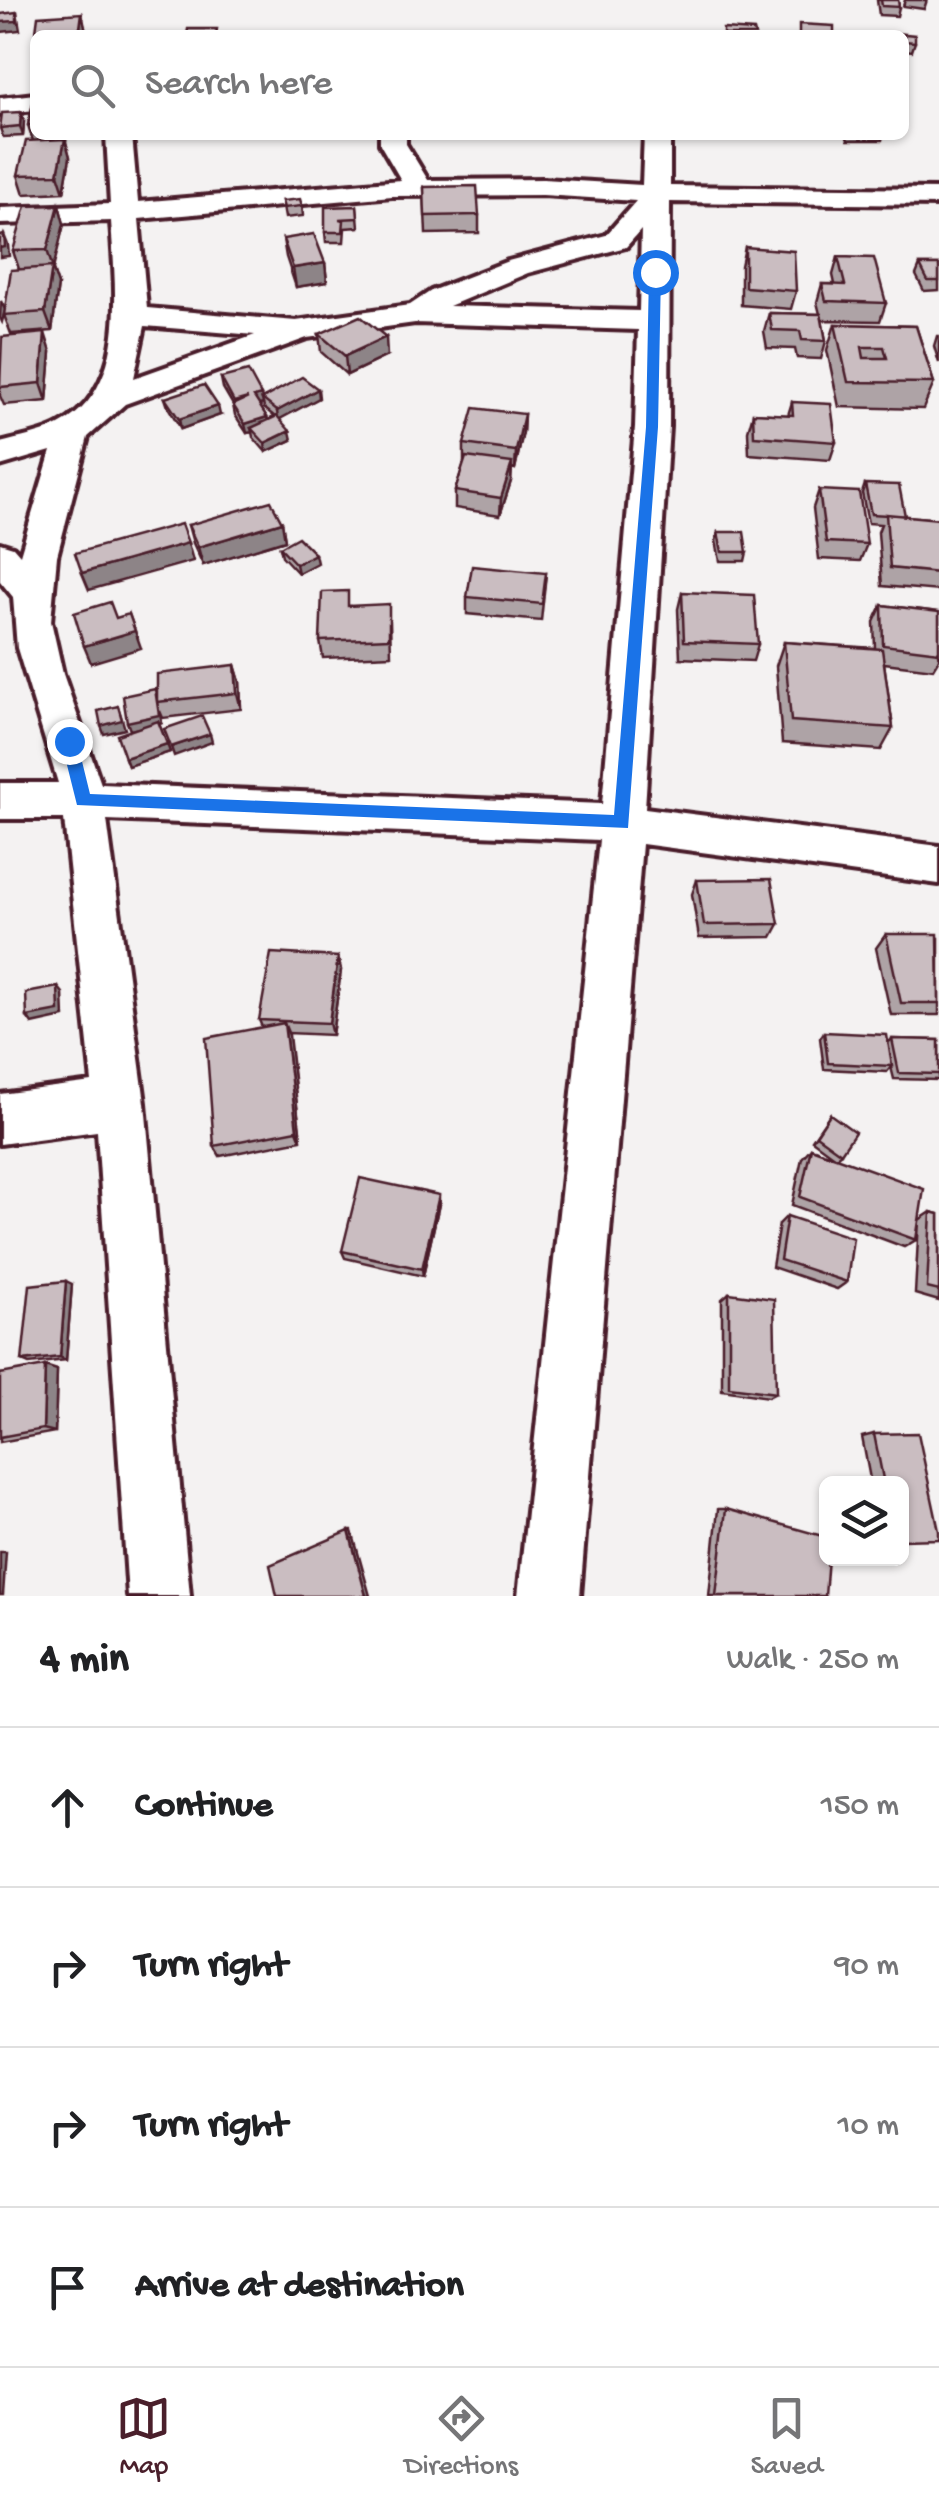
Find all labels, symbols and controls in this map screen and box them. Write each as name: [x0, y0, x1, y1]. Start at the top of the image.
search box: [30, 30, 909, 140]
icon: search: [65, 58, 120, 113]
text: Search here: [145, 63, 332, 107]
route start: [633, 250, 679, 296]
route end: [47, 719, 93, 765]
map controls: [819, 1476, 909, 1566]
button: layers: [819, 1476, 909, 1566]
text: 4 min: [40, 1637, 129, 1686]
text: Walk · 250 m: [727, 1642, 899, 1680]
icon: ahead: [40, 1780, 95, 1835]
text: Continue: [135, 1785, 273, 1829]
text: 150 m: [821, 1788, 899, 1826]
icon: right: [40, 1940, 95, 1995]
text: Turn right: [135, 1945, 287, 1989]
text: 90 m: [835, 1948, 899, 1986]
icon: right: [40, 2100, 95, 2155]
text: Turn right: [135, 2105, 287, 2149]
text: 10 m: [838, 2108, 899, 2146]
icon: arrive: [40, 2260, 95, 2315]
text: Arrive at destination: [135, 2265, 464, 2309]
tab: Map: [116, 2391, 171, 2484]
tab: Directions: [404, 2391, 518, 2484]
tab: Saved: [751, 2391, 823, 2484]

